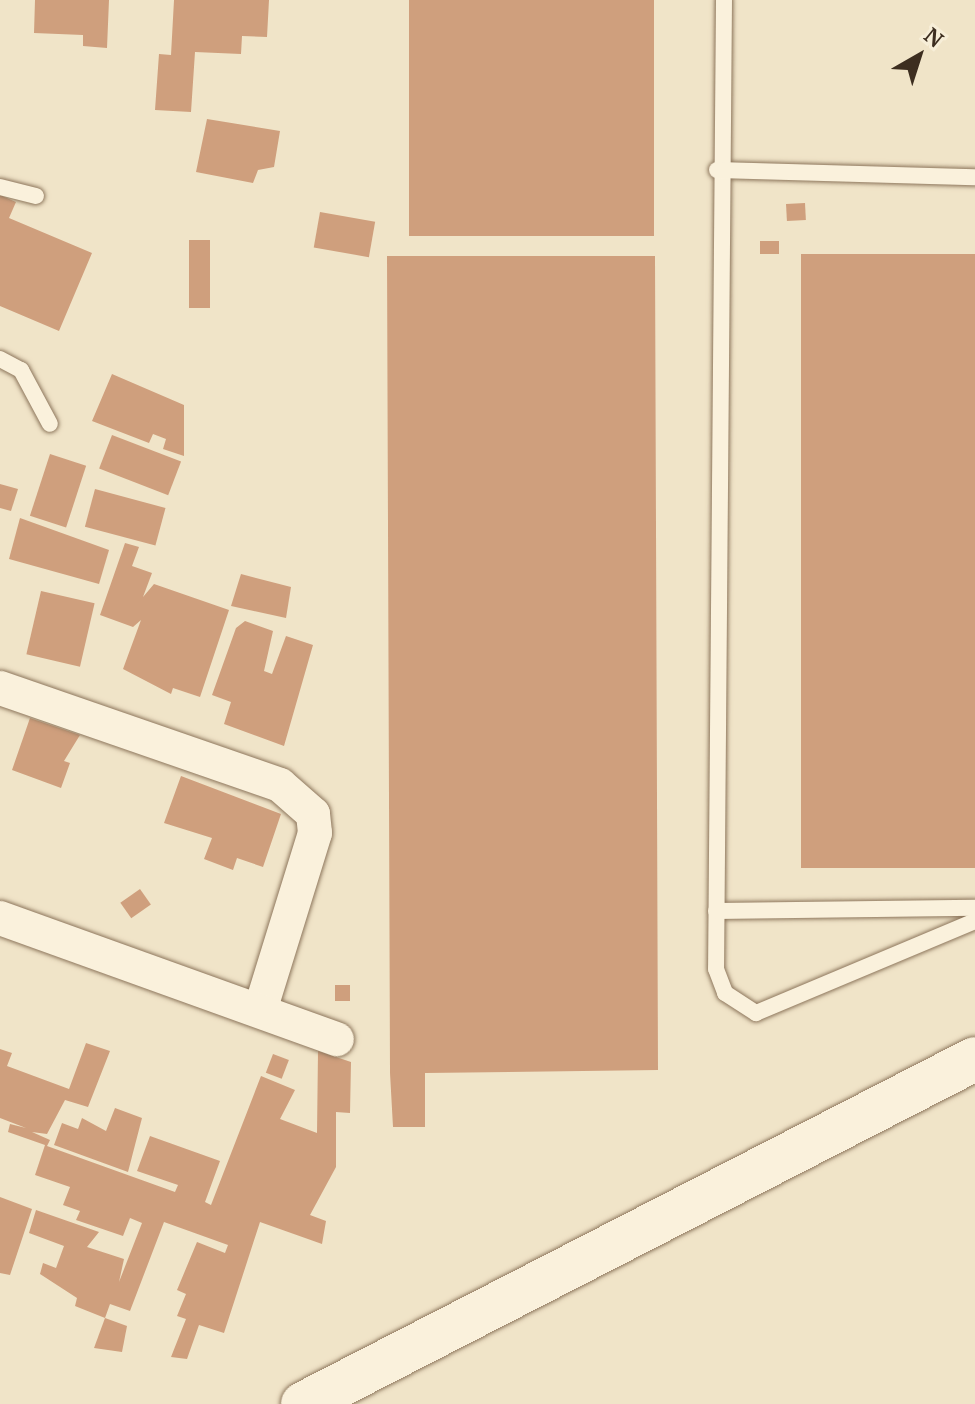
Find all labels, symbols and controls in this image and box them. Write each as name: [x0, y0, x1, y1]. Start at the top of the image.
north arrow: [879, 16, 959, 96]
text: N: [919, 20, 950, 53]

